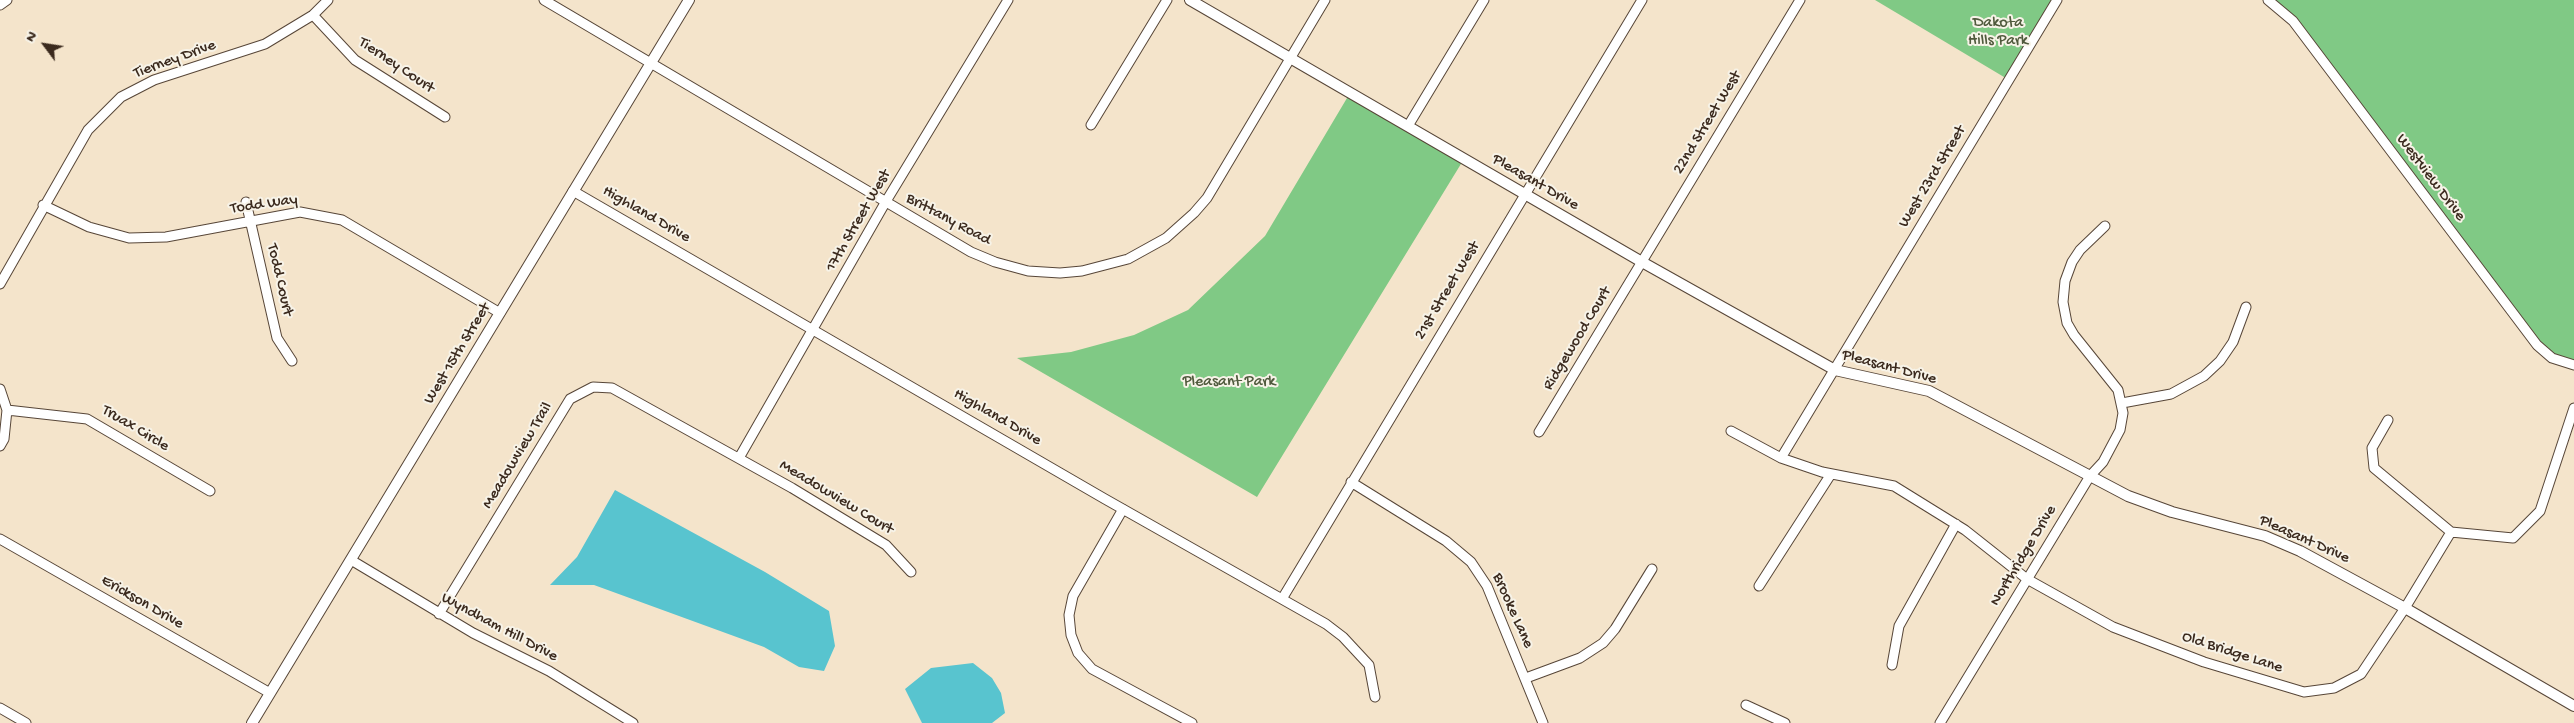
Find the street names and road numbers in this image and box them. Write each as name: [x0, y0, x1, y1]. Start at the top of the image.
street label: Tierney Court: [354, 34, 438, 98]
street label: Tierney Drive: [131, 36, 219, 84]
street label: 22nd Street West: [1670, 68, 1746, 178]
street label: West 23rd Street: [1895, 122, 1971, 232]
street label: Westview Drive: [2391, 131, 2469, 225]
street label: Pleasant Drive: [1488, 150, 1582, 216]
street label: 17th Street West: [822, 167, 896, 275]
street label: Highland Drive: [599, 182, 693, 248]
street label: Brittany Road: [902, 190, 994, 250]
street label: Todd Way: [229, 191, 299, 219]
street label: 21st Street West: [1411, 238, 1485, 344]
street label: Todd Court: [261, 242, 297, 318]
street label: Ridgewood Court: [1540, 284, 1616, 394]
street label: West 15th Street: [420, 300, 496, 408]
street label: Pleasant Drive: [1840, 346, 1938, 390]
street label: Highland Drive: [950, 385, 1044, 451]
street label: Meadowview Trail: [479, 399, 557, 513]
street label: Truax Circle: [98, 401, 172, 457]
street label: Meadowview Court: [775, 456, 897, 540]
street label: Northridge Drive: [1986, 502, 2062, 610]
street label: Pleasant Drive: [2256, 511, 2352, 569]
street label: Brooke Lane: [1487, 570, 1537, 652]
street label: Erickson Drive: [97, 572, 187, 634]
street label: Wyndham Hill Drive: [437, 589, 561, 667]
street label: Old Bridge Lane: [2179, 628, 2285, 678]

